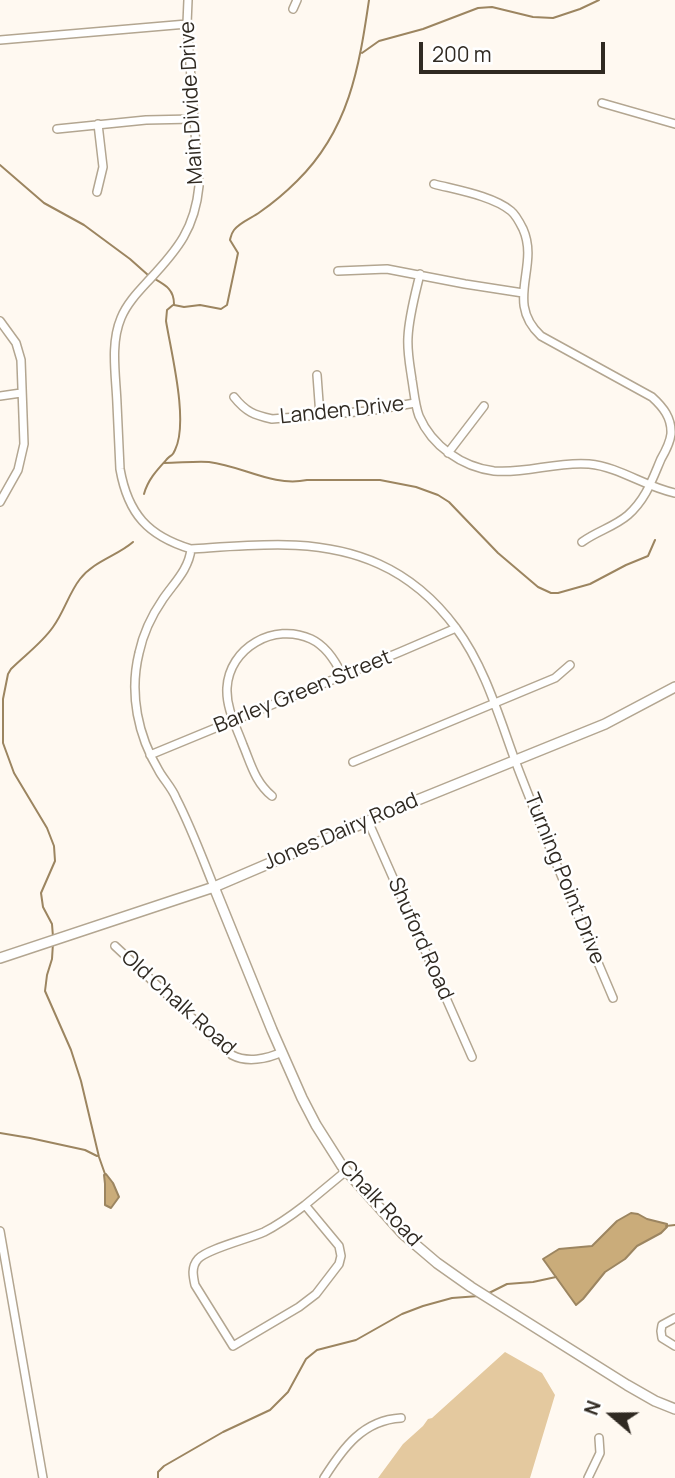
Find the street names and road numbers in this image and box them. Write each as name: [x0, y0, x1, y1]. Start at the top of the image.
street label: Main Divide Drive: [175, 21, 209, 185]
street label: Landen Drive: [279, 392, 405, 430]
street label: Barley Green Street: [211, 645, 395, 739]
street label: Jones Dairy Road: [260, 788, 422, 876]
street label: Turning Point Drive: [518, 790, 610, 968]
street label: Shuford Road: [382, 874, 458, 1004]
street label: Old Chalk Road: [116, 945, 240, 1061]
street label: Chalk Road: [334, 1156, 426, 1252]

